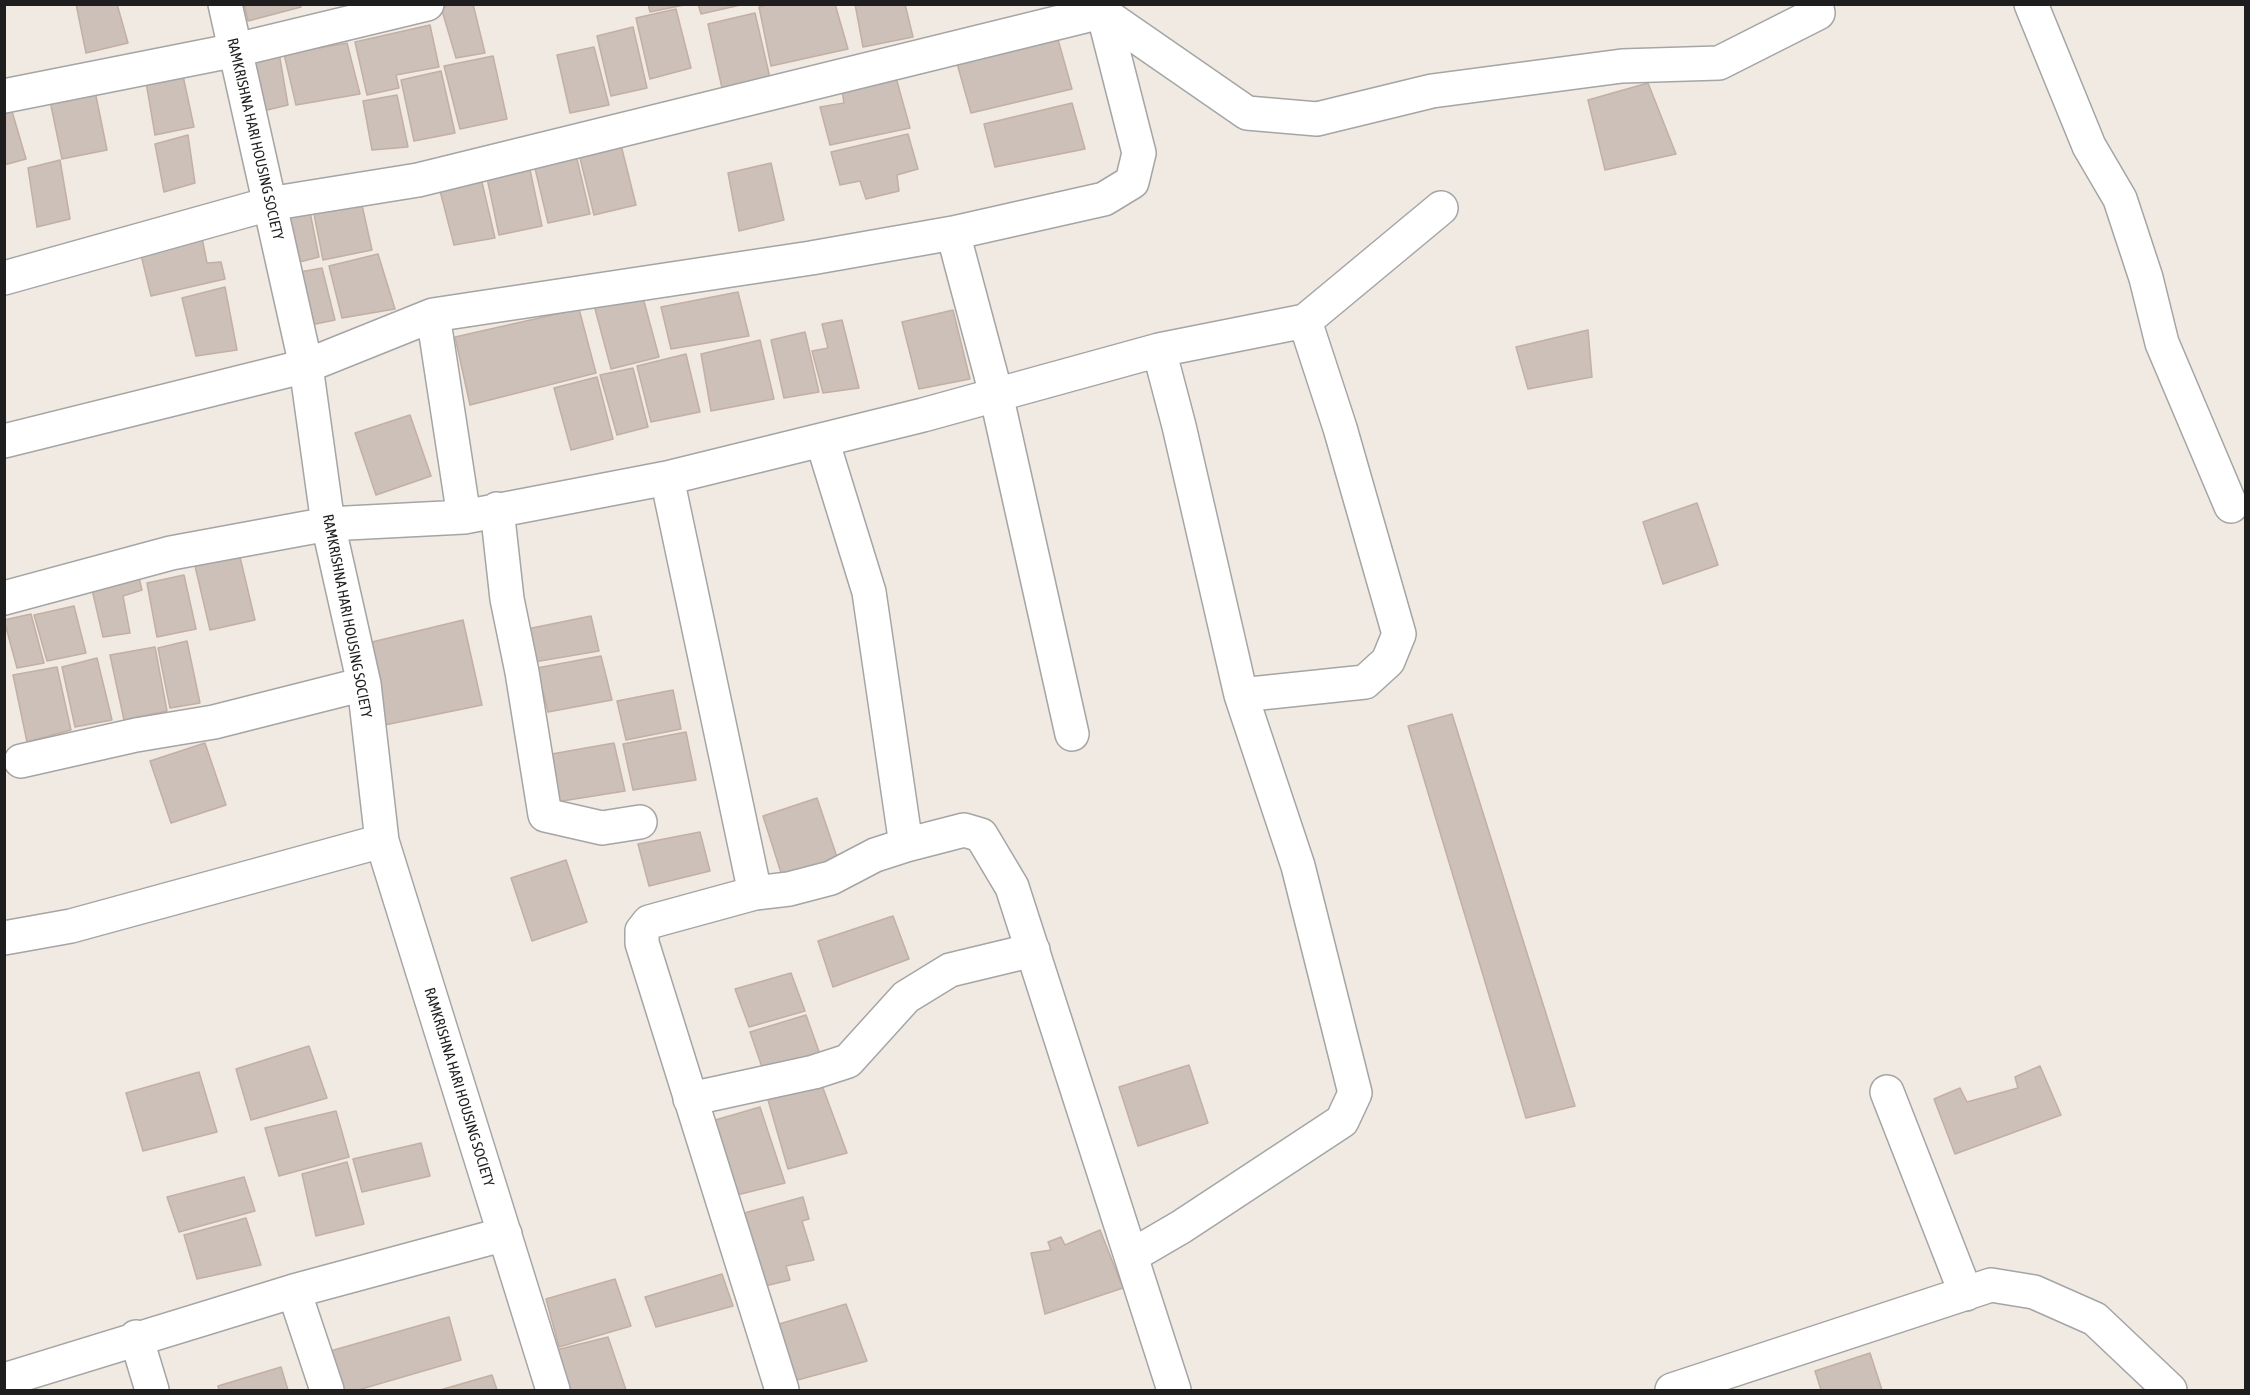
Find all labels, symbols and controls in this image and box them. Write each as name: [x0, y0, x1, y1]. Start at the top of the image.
street label: RAMKRISHNA HARI HOUSING SOCIETY: [223, 36, 287, 242]
street label: RAMKRISHNA HARI HOUSING SOCIETY: [318, 513, 376, 719]
street label: RAMKRISHNA HARI HOUSING SOCIETY: [420, 985, 498, 1189]

